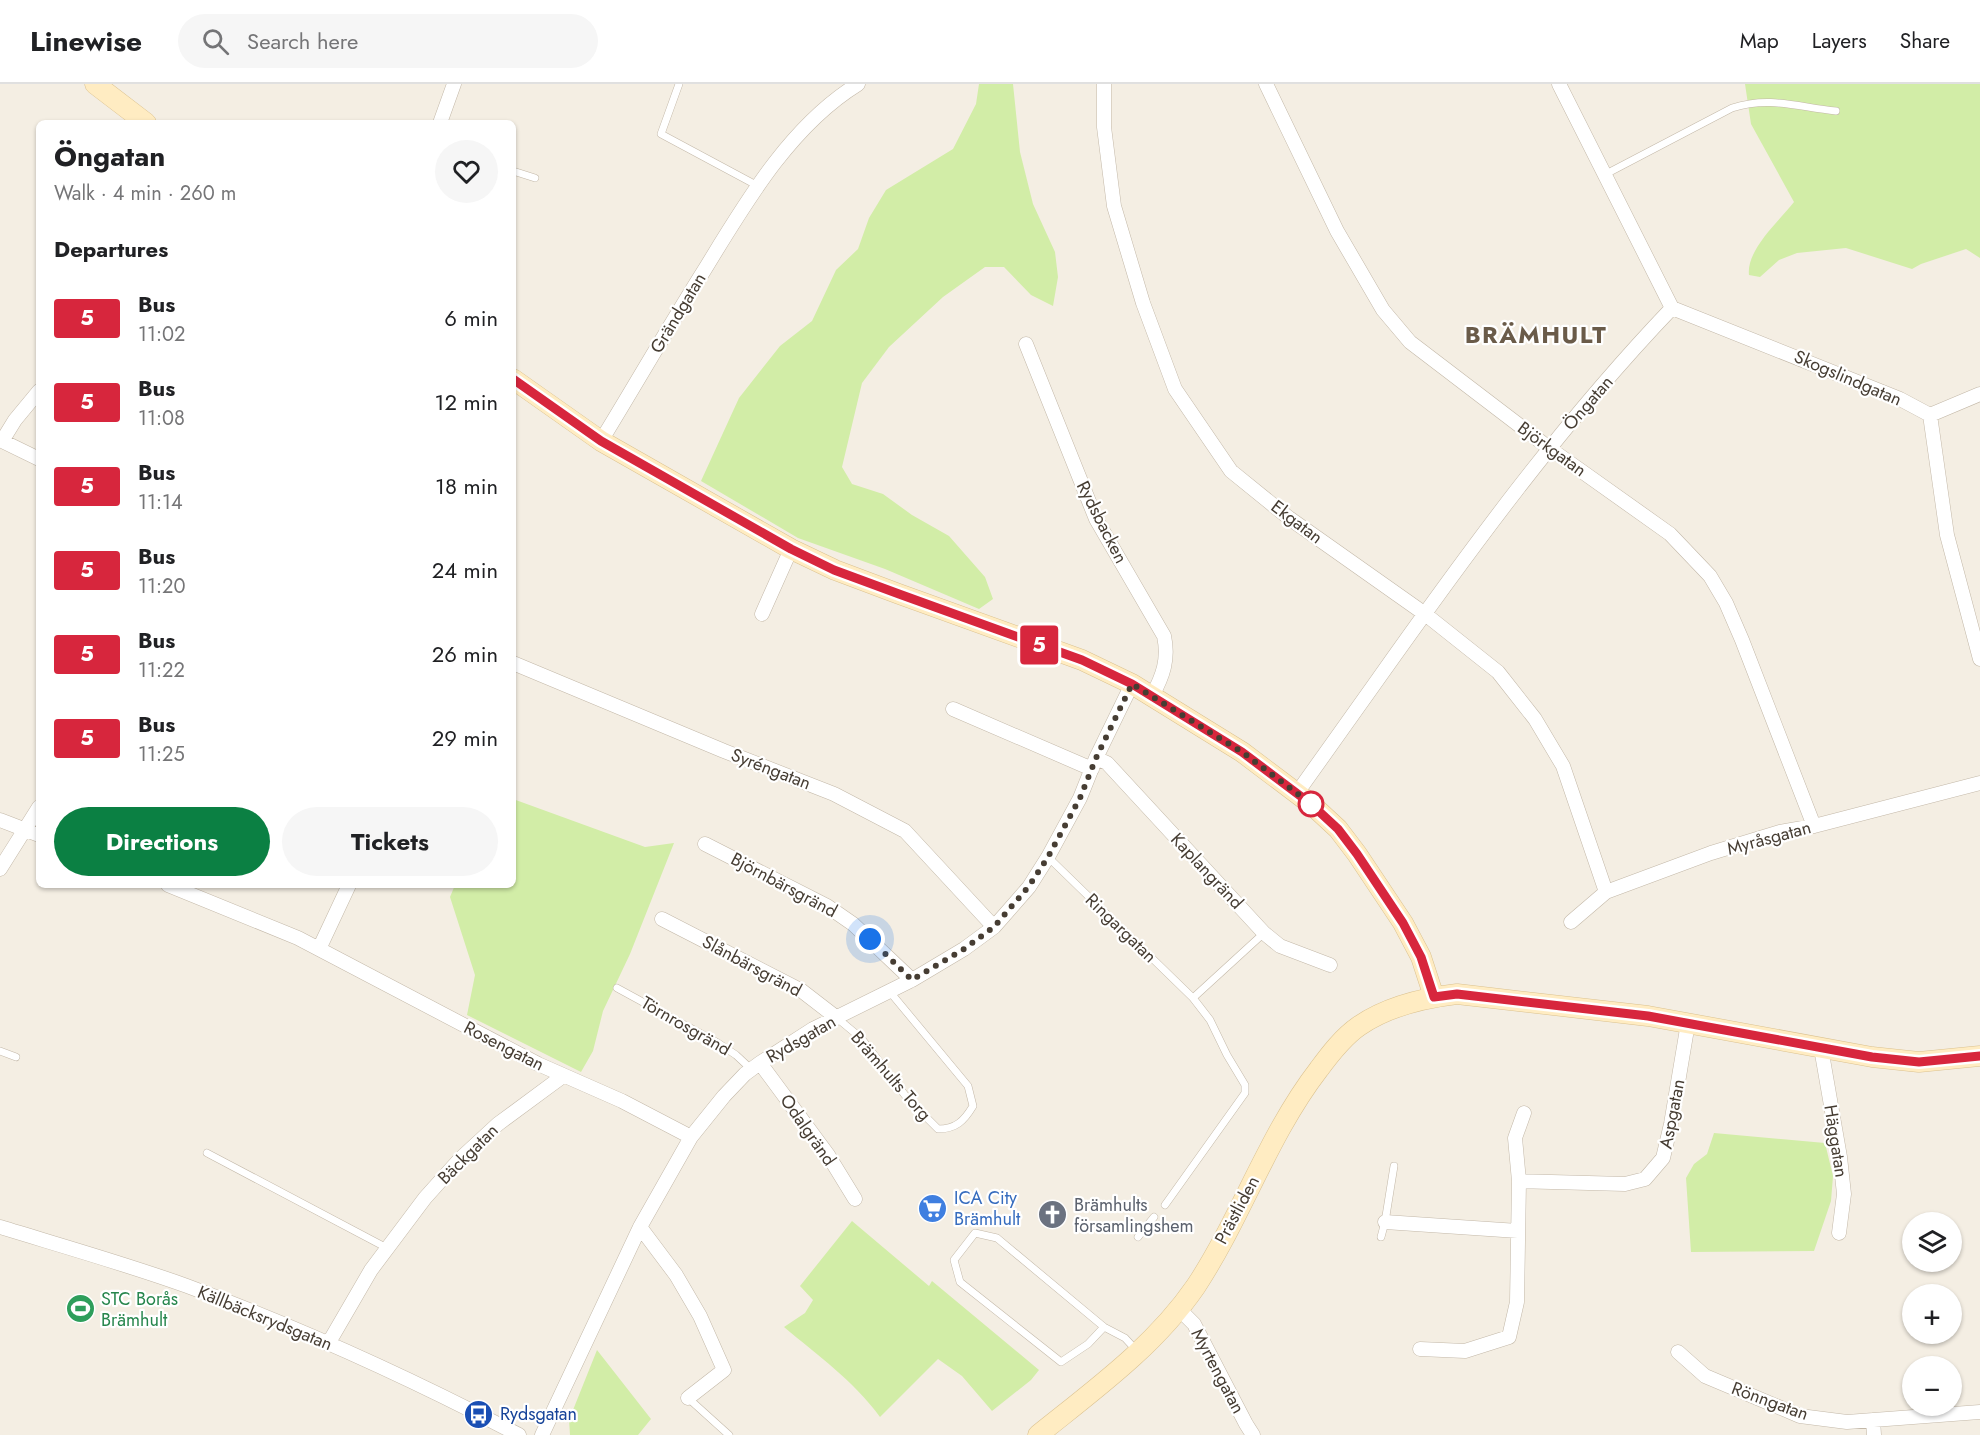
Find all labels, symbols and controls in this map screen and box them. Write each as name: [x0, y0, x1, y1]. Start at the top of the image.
search box: [178, 14, 598, 68]
text: Linewise: [30, 21, 142, 62]
icon: search: [199, 25, 232, 58]
text: Search here: [247, 25, 358, 57]
text: Map: [1740, 26, 1779, 56]
text: Layers: [1812, 26, 1867, 56]
text: Share: [1900, 26, 1950, 56]
text: Öngatan: [54, 136, 165, 177]
button: heart: [435, 140, 498, 203]
text: Walk · 4 min · 260 m: [54, 179, 236, 208]
text: Departures: [54, 233, 168, 265]
street label: Grändgatan: [644, 268, 712, 358]
text: Bus: [138, 288, 175, 320]
text: 6 min: [444, 302, 498, 334]
text: 5: [80, 303, 94, 333]
district label: BRÄMHULT: [1465, 317, 1607, 352]
text: 11:02: [138, 320, 185, 349]
street label: Skogslindgatan: [1790, 344, 1906, 412]
street label: Öngatan: [1557, 370, 1619, 436]
text: Bus: [138, 372, 175, 404]
text: 12 min: [435, 386, 498, 418]
text: 5: [80, 387, 94, 417]
text: 11:08: [138, 404, 185, 433]
street label: Björkgatan: [1512, 415, 1592, 483]
text: Bus: [138, 456, 175, 488]
text: 18 min: [435, 470, 498, 502]
text: 5: [80, 471, 94, 501]
street label: Rydsbacken: [1070, 476, 1134, 568]
text: 11:14: [138, 488, 183, 517]
street label: Ekgatan: [1266, 494, 1328, 550]
text: Bus: [138, 540, 175, 572]
text: 24 min: [432, 554, 498, 586]
text: 5: [80, 555, 94, 585]
text: 11:20: [138, 572, 185, 601]
text: Bus: [138, 624, 175, 656]
line badge: 5: [1020, 626, 1058, 664]
text: 5: [1032, 630, 1046, 660]
text: 26 min: [432, 638, 498, 670]
text: 5: [80, 639, 94, 669]
text: 11:22: [138, 656, 185, 685]
text: Bus: [138, 708, 175, 740]
text: 29 min: [432, 722, 498, 754]
text: 5: [80, 723, 94, 753]
text: 11:25: [138, 740, 185, 769]
street label: Syréngatan: [727, 742, 815, 796]
unlabelled marker: [1298, 791, 1324, 817]
button: Directions: [54, 807, 270, 876]
button: Tickets: [282, 807, 498, 876]
street label: Myråsgatan: [1724, 814, 1814, 862]
street label: Kaplangränd: [1165, 827, 1249, 915]
street label: Björnbärsgränd: [726, 846, 842, 924]
street label: Ringargatan: [1079, 887, 1163, 969]
your location: [855, 924, 885, 954]
street label: Slånbärsgränd: [698, 929, 806, 1003]
street label: Törnrosgränd: [636, 990, 736, 1062]
street label: Rydsgatan: [761, 1009, 841, 1069]
street label: Rosengatan: [459, 1015, 549, 1077]
street label: Brämhults Torg: [845, 1025, 937, 1127]
street label: Aspgatan: [1652, 1077, 1692, 1151]
street label: Odalgränd: [774, 1089, 842, 1171]
street label: Häggatan: [1817, 1103, 1855, 1179]
street label: Bäckgatan: [432, 1118, 504, 1190]
street label: Prästliden: [1208, 1171, 1266, 1249]
place label: ICA City Brämhult: [954, 1185, 1021, 1232]
supermarket icon: ICA City Brämhult: [917, 1192, 949, 1224]
place label: Brämhults församlingshem: [1074, 1192, 1194, 1239]
church icon: Brämhults församlingshem: [1037, 1199, 1069, 1231]
map controls: [1902, 1212, 1962, 1416]
button: layers: [1902, 1212, 1962, 1272]
street label: Källbäcksrydsgatan: [194, 1279, 336, 1357]
button: +: [1902, 1284, 1962, 1344]
place label: STC Borås Brämhult: [101, 1286, 178, 1333]
sports icon: STC Borås Brämhult: [64, 1293, 96, 1325]
street label: Myrtengatan: [1185, 1324, 1251, 1418]
button: −: [1902, 1356, 1962, 1416]
street label: Rönngatan: [1728, 1375, 1812, 1427]
bus stop icon: Rydsgatan: [463, 1398, 495, 1430]
place label: Rydsgatan: [500, 1401, 577, 1427]

